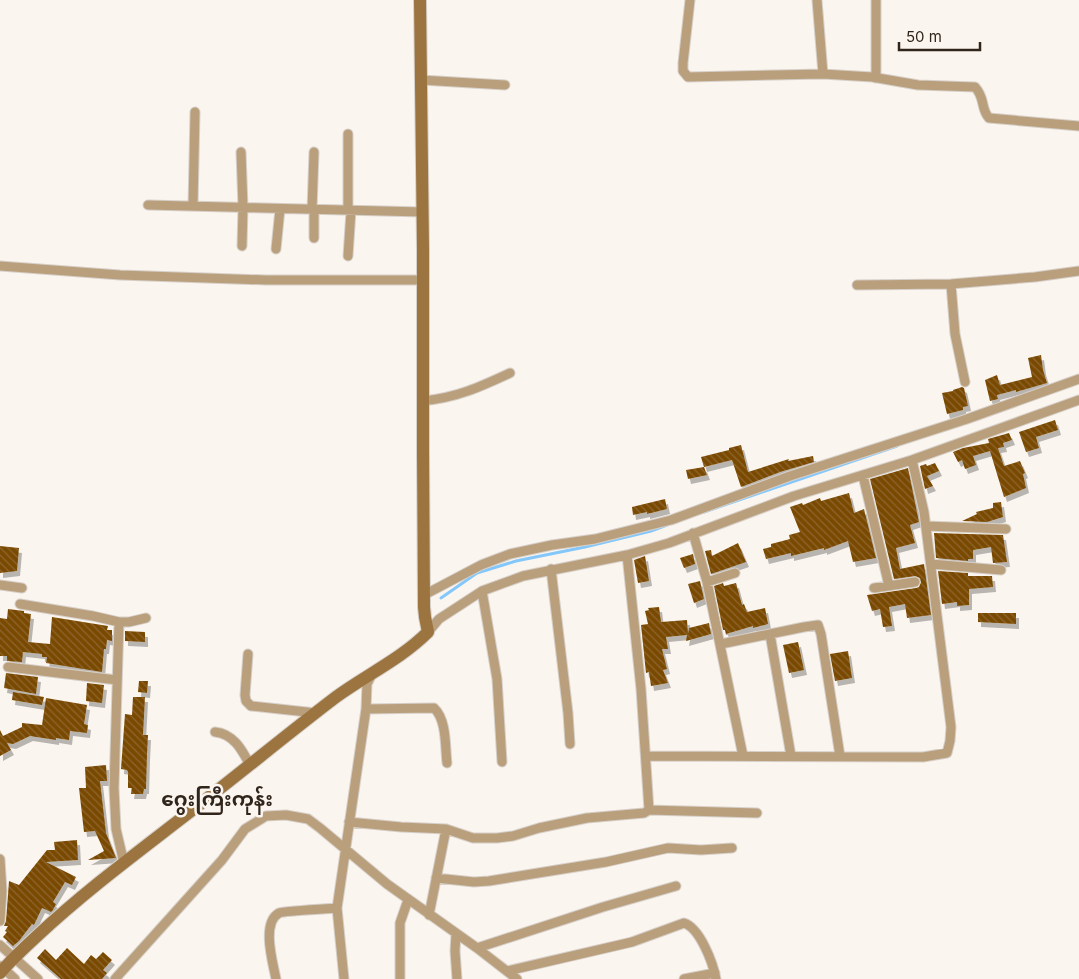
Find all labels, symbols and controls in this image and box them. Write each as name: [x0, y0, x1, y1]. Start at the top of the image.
scale bar: [899, 20, 980, 52]
text: 50 m: [906, 27, 942, 46]
district label: ဂွေးကြီးကုန်း: [161, 786, 273, 815]

